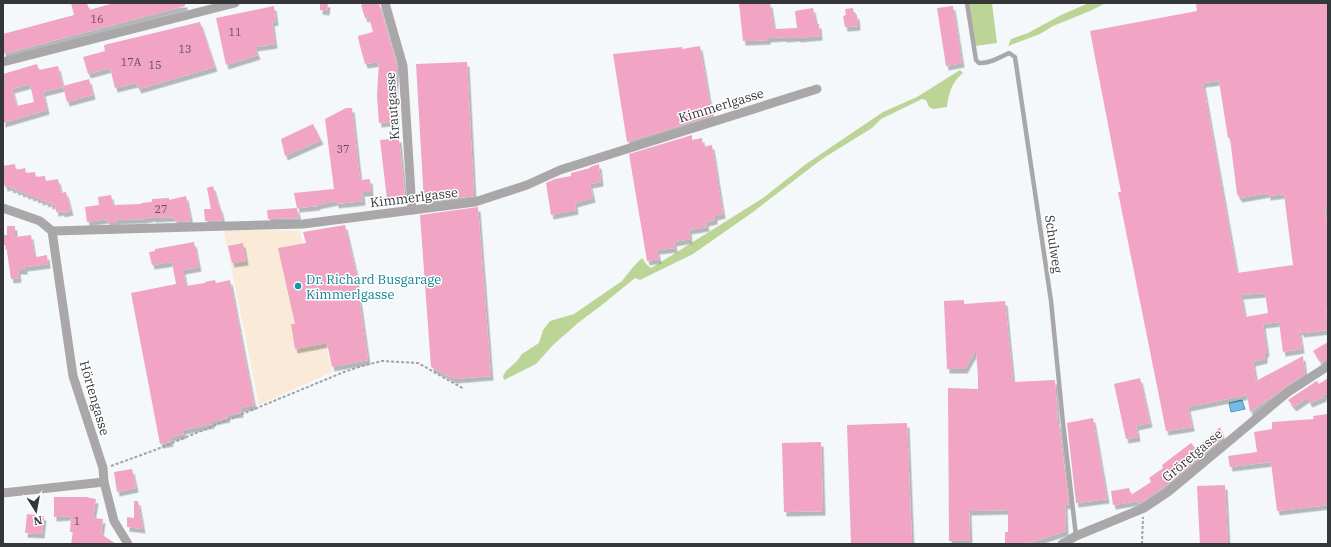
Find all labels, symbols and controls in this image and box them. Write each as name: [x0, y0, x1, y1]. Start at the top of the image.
house number: 16: [90, 12, 104, 26]
house number: 11: [228, 25, 242, 39]
house number: 13: [178, 42, 192, 56]
house number: 17A: [121, 55, 142, 69]
house number: 15: [148, 58, 162, 72]
street label: Krautgasse: [382, 71, 403, 141]
street label: Kimmerlgasse: [676, 84, 766, 127]
house number: 37: [336, 142, 350, 156]
street label: Kimmerlgasse: [369, 184, 459, 211]
house number: 27: [154, 202, 168, 216]
street label: Schulweg: [1041, 214, 1066, 274]
place label: Dr. Richard Busgarage Kimmerlgasse: [306, 271, 441, 303]
marker: Dr. Richard Busgarage Kimmerlgasse: [293, 281, 303, 291]
street label: Hörtengasse: [76, 359, 113, 438]
street label: Gröretgasse: [1159, 425, 1226, 485]
north arrow: [16, 491, 56, 531]
text: N: [32, 513, 44, 529]
house number: 1: [74, 514, 80, 528]

